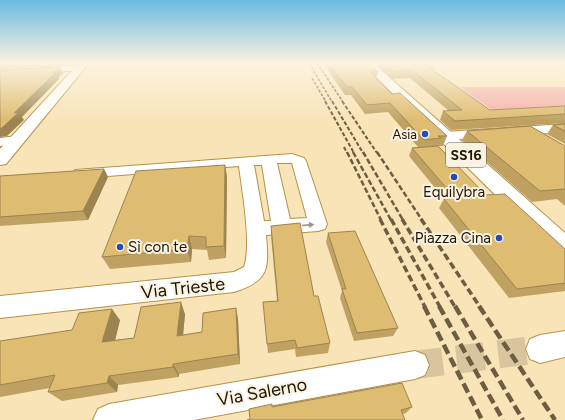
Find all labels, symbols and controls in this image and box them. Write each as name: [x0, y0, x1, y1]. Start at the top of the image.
place label: Asia: [392, 127, 417, 142]
marker: Asia: [420, 129, 430, 139]
road number: SS16: [446, 143, 486, 167]
marker: Equilybra: [449, 172, 459, 182]
place label: Equilybra: [423, 183, 485, 201]
one-way arrow: [302, 221, 314, 228]
place label: Piazza Cina: [415, 229, 491, 247]
marker: Piazza Cina: [494, 233, 504, 243]
place label: Sì con te: [128, 238, 187, 256]
marker: Sì con te: [115, 242, 125, 252]
street label: Via Trieste: [140, 273, 226, 303]
street label: Via Salerno: [215, 373, 309, 411]

